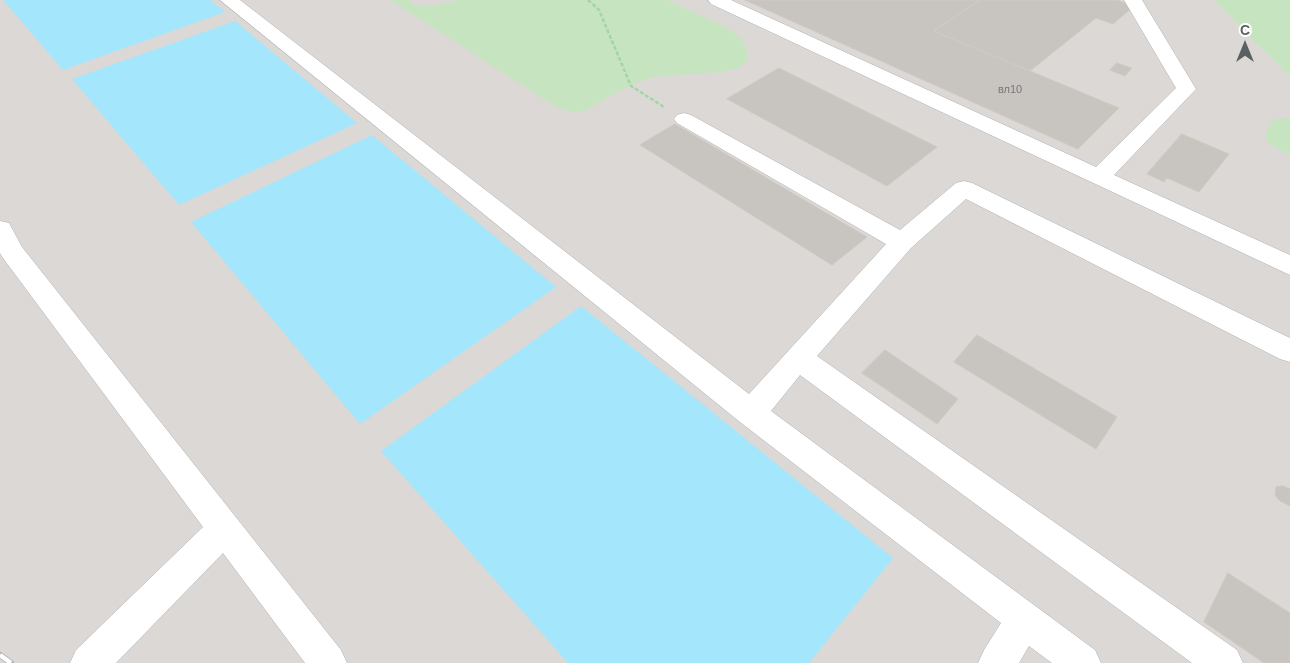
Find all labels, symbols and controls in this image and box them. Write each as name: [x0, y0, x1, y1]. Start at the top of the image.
north arrow: [1220, 20, 1270, 70]
text: С: [1240, 22, 1250, 38]
house number: вл10: [998, 83, 1022, 97]

